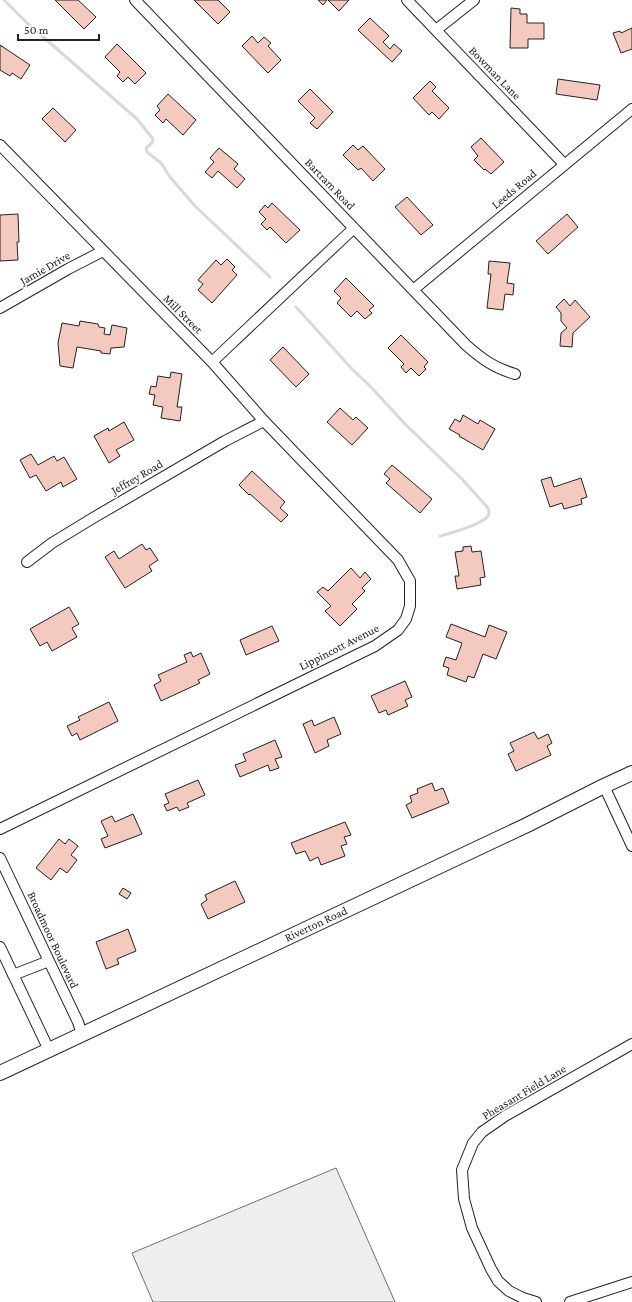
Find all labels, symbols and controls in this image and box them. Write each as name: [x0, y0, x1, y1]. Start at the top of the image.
scale bar: [18, 16, 99, 42]
text: 50 m: [24, 23, 49, 37]
street label: Bowman Lane: [466, 44, 524, 102]
street label: Bartram Road: [302, 155, 358, 213]
street label: Leeds Road: [489, 166, 540, 212]
street label: Jamie Drive: [17, 248, 73, 288]
street label: Mill Street: [160, 291, 206, 337]
street label: Jeffrey Road: [108, 456, 166, 498]
street label: Lippincott Avenue: [297, 621, 381, 673]
street label: Broadmoor Boulevard: [24, 889, 82, 991]
street label: Riverton Road: [282, 903, 350, 945]
street label: Pheasant Field Lane: [479, 1061, 569, 1123]

